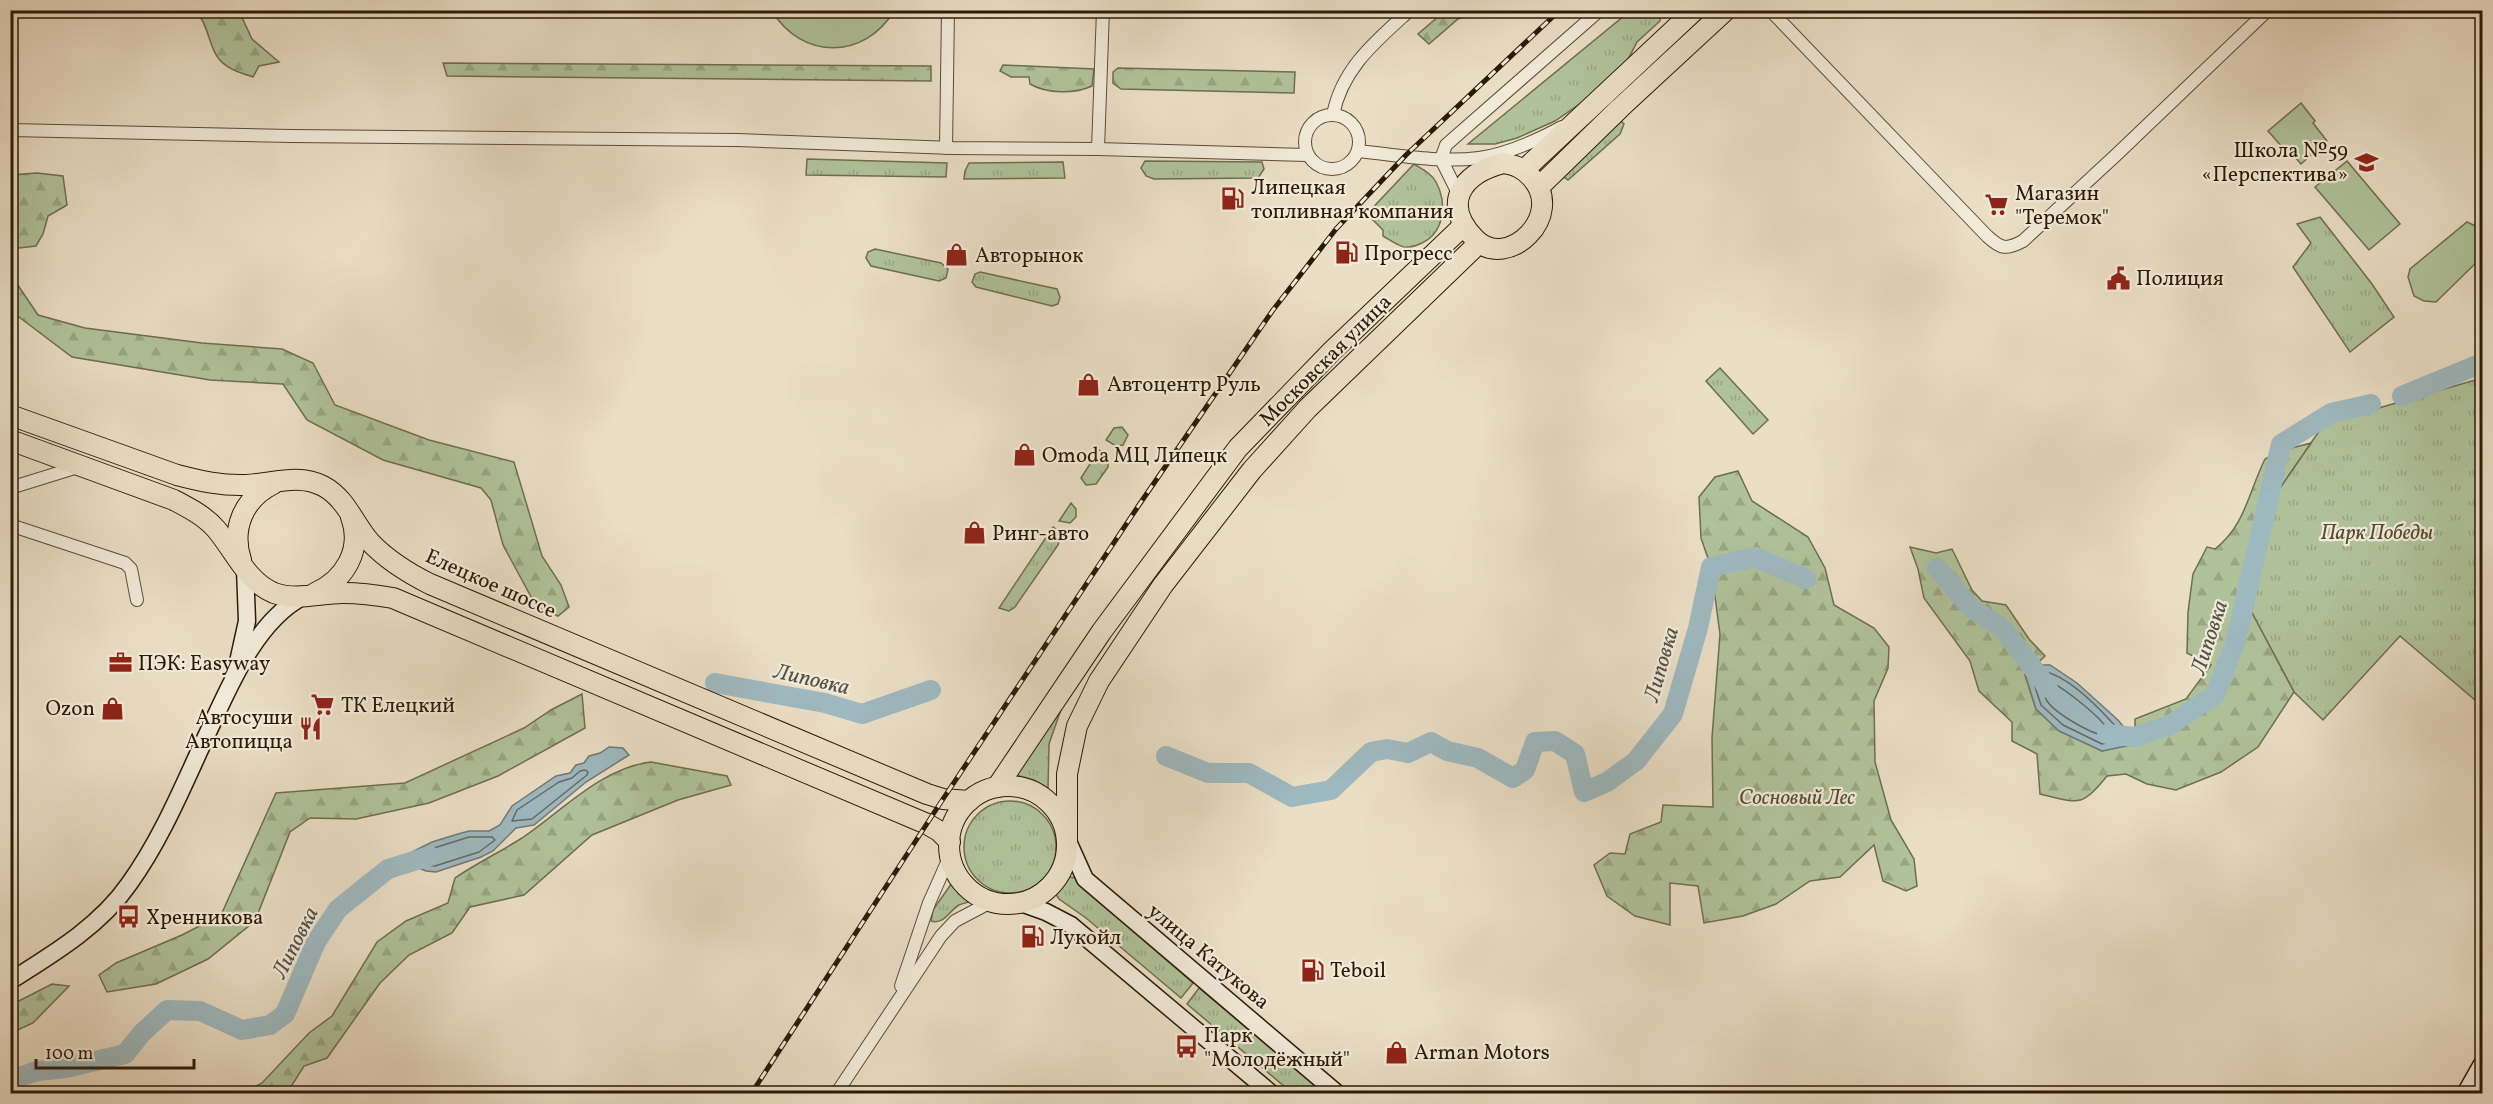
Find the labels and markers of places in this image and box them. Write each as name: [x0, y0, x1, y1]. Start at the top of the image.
place label: Школа №59 «Перспектива»: [2202, 137, 2348, 190]
school or university icon: Школа №59 «Перспектива»: [2353, 149, 2379, 175]
place label: Липецкая топливная компания: [1251, 174, 1454, 227]
place label: Магазин "Теремок": [2015, 180, 2109, 233]
fuel station icon: Липецкая топливная компания: [1220, 186, 1246, 212]
supermarket icon: Магазин "Теремок": [1984, 192, 2010, 218]
fuel station icon: Прогресс: [1333, 240, 1359, 266]
place label: Прогресс: [1364, 240, 1453, 269]
shop icon: Авторынок: [944, 242, 970, 268]
place label: Авторынок: [975, 242, 1083, 271]
public building icon: Полиция: [2105, 265, 2131, 291]
place label: Полиция: [2136, 265, 2224, 294]
shop icon: Автоцентр Руль: [1076, 371, 1102, 397]
place label: Автоцентр Руль: [1107, 371, 1261, 400]
shop icon: Omoda МЦ Липецк: [1011, 442, 1037, 468]
place label: Omoda МЦ Липецк: [1042, 442, 1227, 471]
shop icon: Ринг-авто: [961, 520, 987, 546]
place label: Ринг-авто: [992, 520, 1089, 549]
office icon: ПЭК: Easyway: [107, 650, 133, 676]
place label: ПЭК: Easyway: [138, 650, 271, 679]
supermarket icon: ТК Елецкий: [310, 692, 336, 718]
place label: ТК Елецкий: [341, 692, 455, 721]
place label: Ozon: [45, 695, 95, 724]
shop icon: Ozon: [100, 695, 126, 721]
place label: Автосуши Автопицца: [185, 704, 293, 757]
restaurant icon: Автосуши Автопицца: [298, 716, 324, 742]
bus stop icon: Хренникова: [115, 904, 141, 930]
place label: Хренникова: [146, 904, 264, 933]
fuel station icon: Лукойл: [1019, 924, 1045, 950]
place label: Лукойл: [1050, 924, 1121, 953]
fuel station icon: Teboil: [1299, 957, 1325, 983]
place label: Teboil: [1330, 957, 1386, 986]
place label: Парк "Молодёжный": [1204, 1022, 1350, 1075]
bus stop icon: Парк "Молодёжный": [1173, 1034, 1199, 1060]
shop icon: Arman Motors: [1383, 1039, 1409, 1065]
place label: Arman Motors: [1414, 1039, 1550, 1068]

